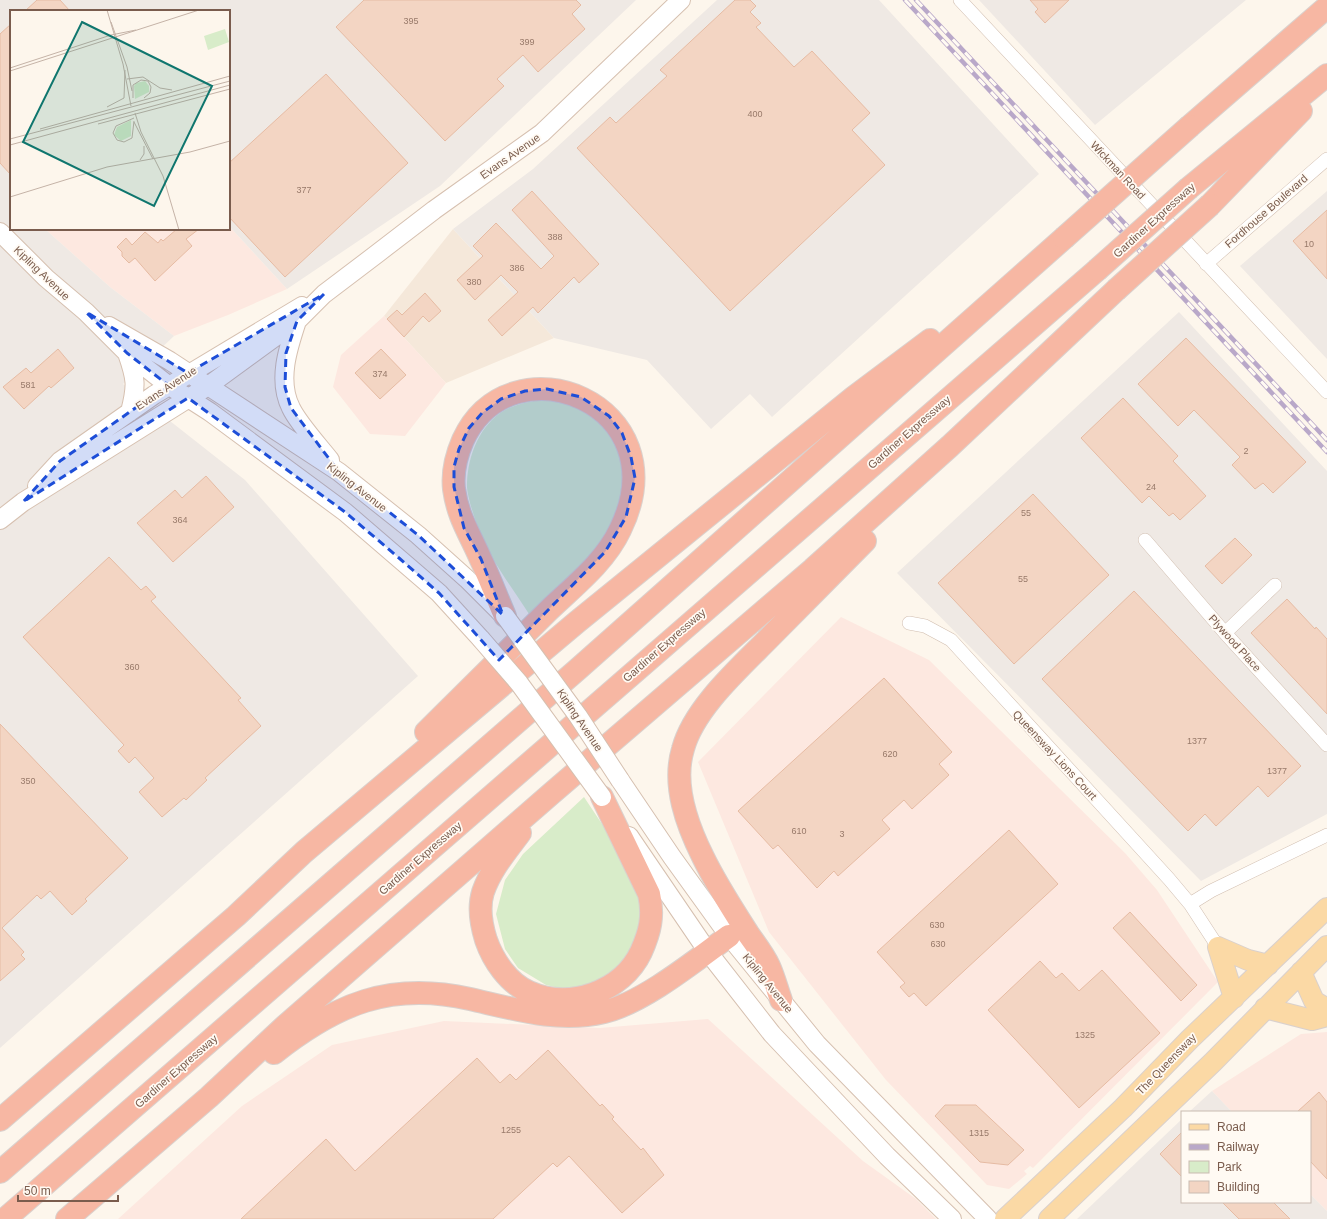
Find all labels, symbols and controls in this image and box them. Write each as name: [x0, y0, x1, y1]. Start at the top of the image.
inset map: [10, 10, 230, 230]
house number: 395: [403, 16, 419, 26]
house number: 399: [519, 37, 535, 47]
house number: 400: [747, 109, 763, 119]
street label: Evans Avenue: [478, 131, 542, 181]
street label: Wickman Road: [1088, 139, 1148, 201]
street label: Fordhouse Boulevard: [1222, 172, 1310, 250]
street label: Gardiner Expressway: [1111, 180, 1197, 260]
house number: 377: [296, 185, 312, 195]
house number: 388: [547, 232, 563, 242]
house number: 10: [1304, 239, 1314, 249]
street label: Kipling Avenue: [12, 243, 72, 303]
house number: 386: [509, 263, 525, 273]
house number: 380: [466, 277, 482, 287]
street label: Evans Avenue: [133, 364, 199, 412]
house number: 374: [372, 369, 388, 379]
house number: 581: [20, 380, 36, 390]
street label: Gardiner Expressway: [865, 393, 953, 471]
house number: 2: [1243, 446, 1249, 456]
street label: Kipling Avenue: [325, 460, 389, 514]
house number: 24: [1146, 482, 1156, 492]
house number: 55: [1021, 508, 1031, 518]
house number: 364: [172, 515, 188, 525]
house number: 55: [1018, 574, 1028, 584]
street label: Gardiner Expressway: [620, 606, 708, 684]
street label: Plywood Place: [1206, 612, 1264, 674]
house number: 360: [124, 662, 140, 672]
street label: Kipling Avenue: [555, 687, 605, 753]
street label: Queensway Lions Court: [1011, 708, 1099, 802]
house number: 1377: [1187, 736, 1207, 746]
house number: 620: [882, 749, 898, 759]
house number: 1377: [1267, 766, 1287, 776]
house number: 350: [20, 776, 36, 786]
street label: Gardiner Expressway: [376, 819, 464, 897]
house number: 610: [791, 826, 807, 836]
house number: 3: [839, 829, 845, 839]
house number: 630: [929, 920, 945, 930]
house number: 630: [930, 939, 946, 949]
street label: Kipling Avenue: [740, 951, 796, 1015]
house number: 1325: [1075, 1030, 1095, 1040]
street label: The Queensway: [1134, 1031, 1198, 1097]
street label: Gardiner Expressway: [132, 1032, 220, 1110]
legend: [1181, 1111, 1311, 1203]
text: Road: [1217, 1120, 1246, 1134]
house number: 1255: [501, 1125, 521, 1135]
house number: 1315: [969, 1128, 989, 1138]
text: Railway: [1217, 1140, 1259, 1154]
text: Park: [1217, 1160, 1243, 1174]
scale bar: [18, 1177, 118, 1203]
text: Building: [1217, 1180, 1260, 1194]
text: 50 m: [24, 1184, 51, 1198]

